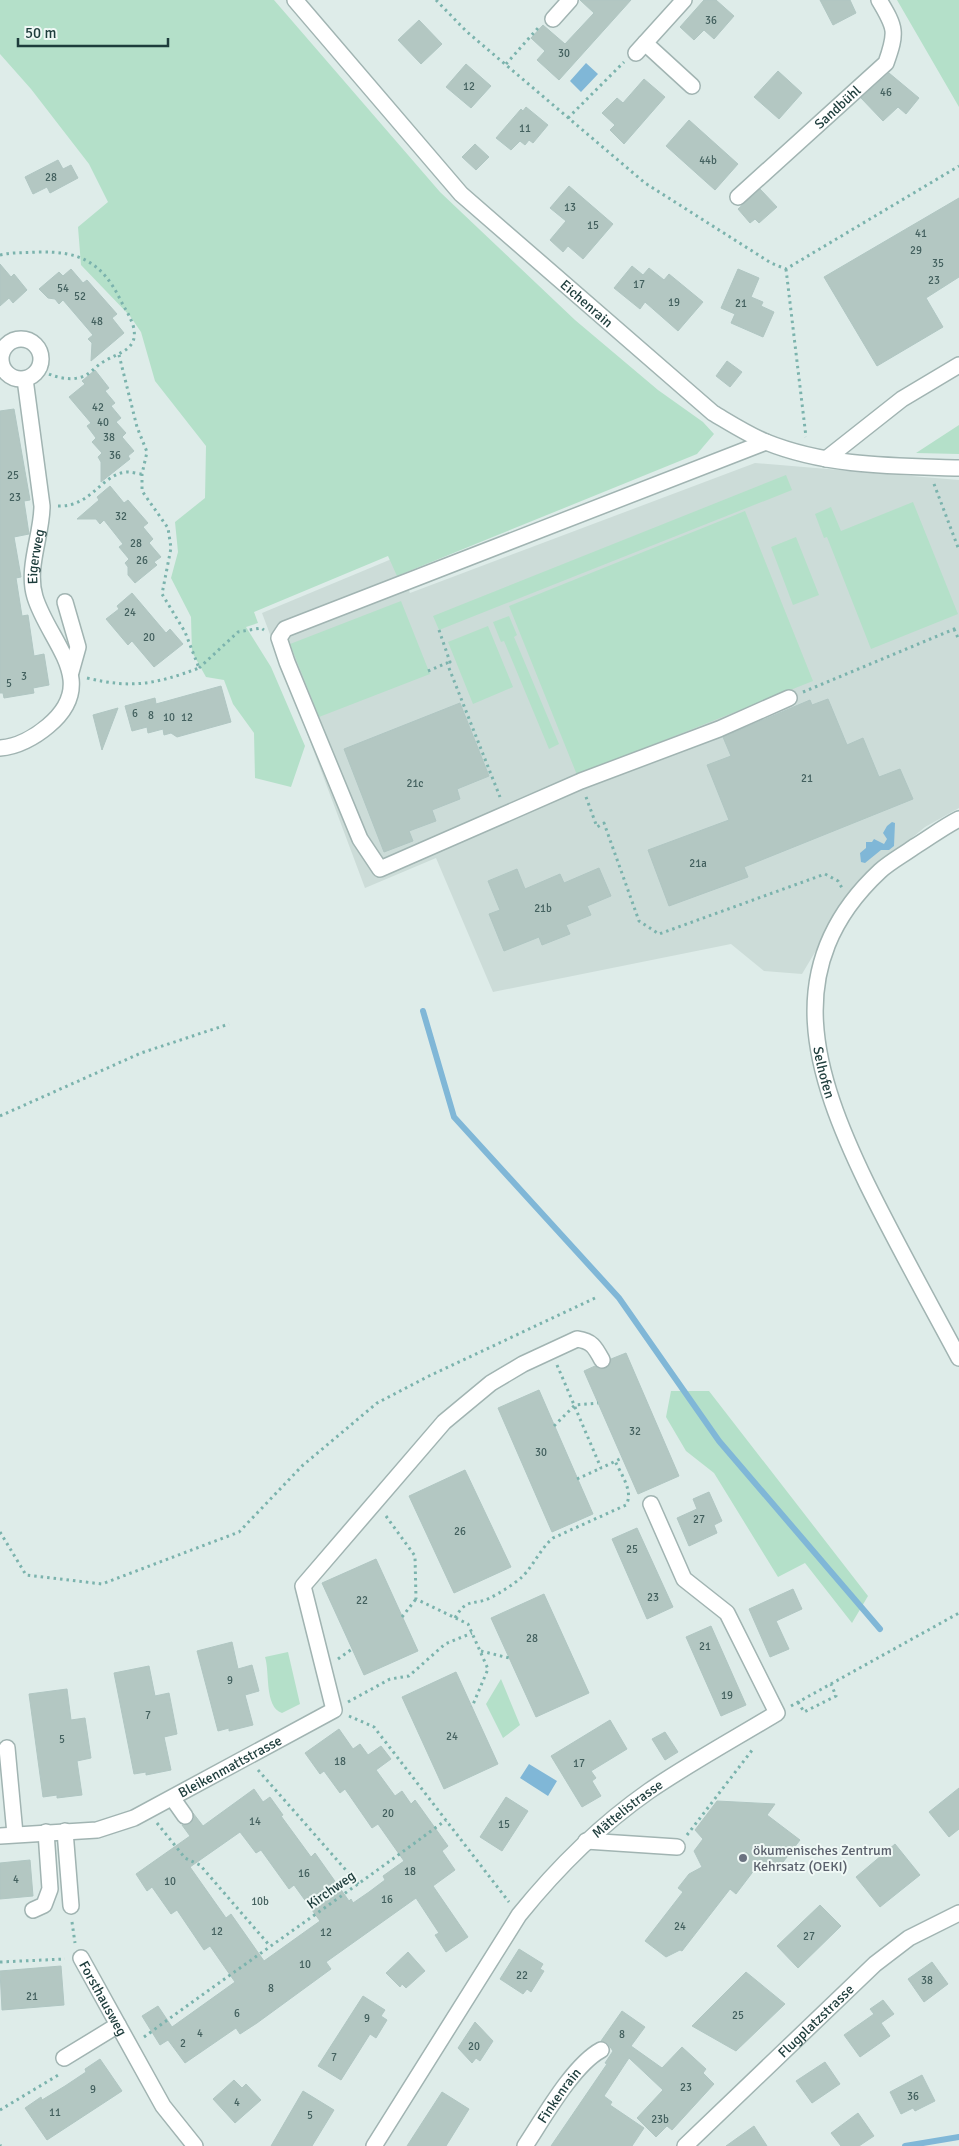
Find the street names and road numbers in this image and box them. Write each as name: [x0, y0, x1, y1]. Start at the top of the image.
street label: Sandbühl: [811, 82, 864, 132]
street label: Eichenrain: [557, 276, 617, 331]
street label: Eigerweg: [24, 527, 48, 585]
street label: Selhofen: [810, 1045, 839, 1100]
street label: Bleikenmattstrasse: [175, 1731, 285, 1801]
street label: Mättelistrasse: [588, 1776, 666, 1841]
street label: Kirchweg: [303, 1867, 359, 1913]
street label: Forsthausweg: [76, 1958, 131, 2039]
street label: Flugplatzstrasse: [774, 1981, 857, 2061]
street label: Finkenrain: [533, 2064, 584, 2126]

